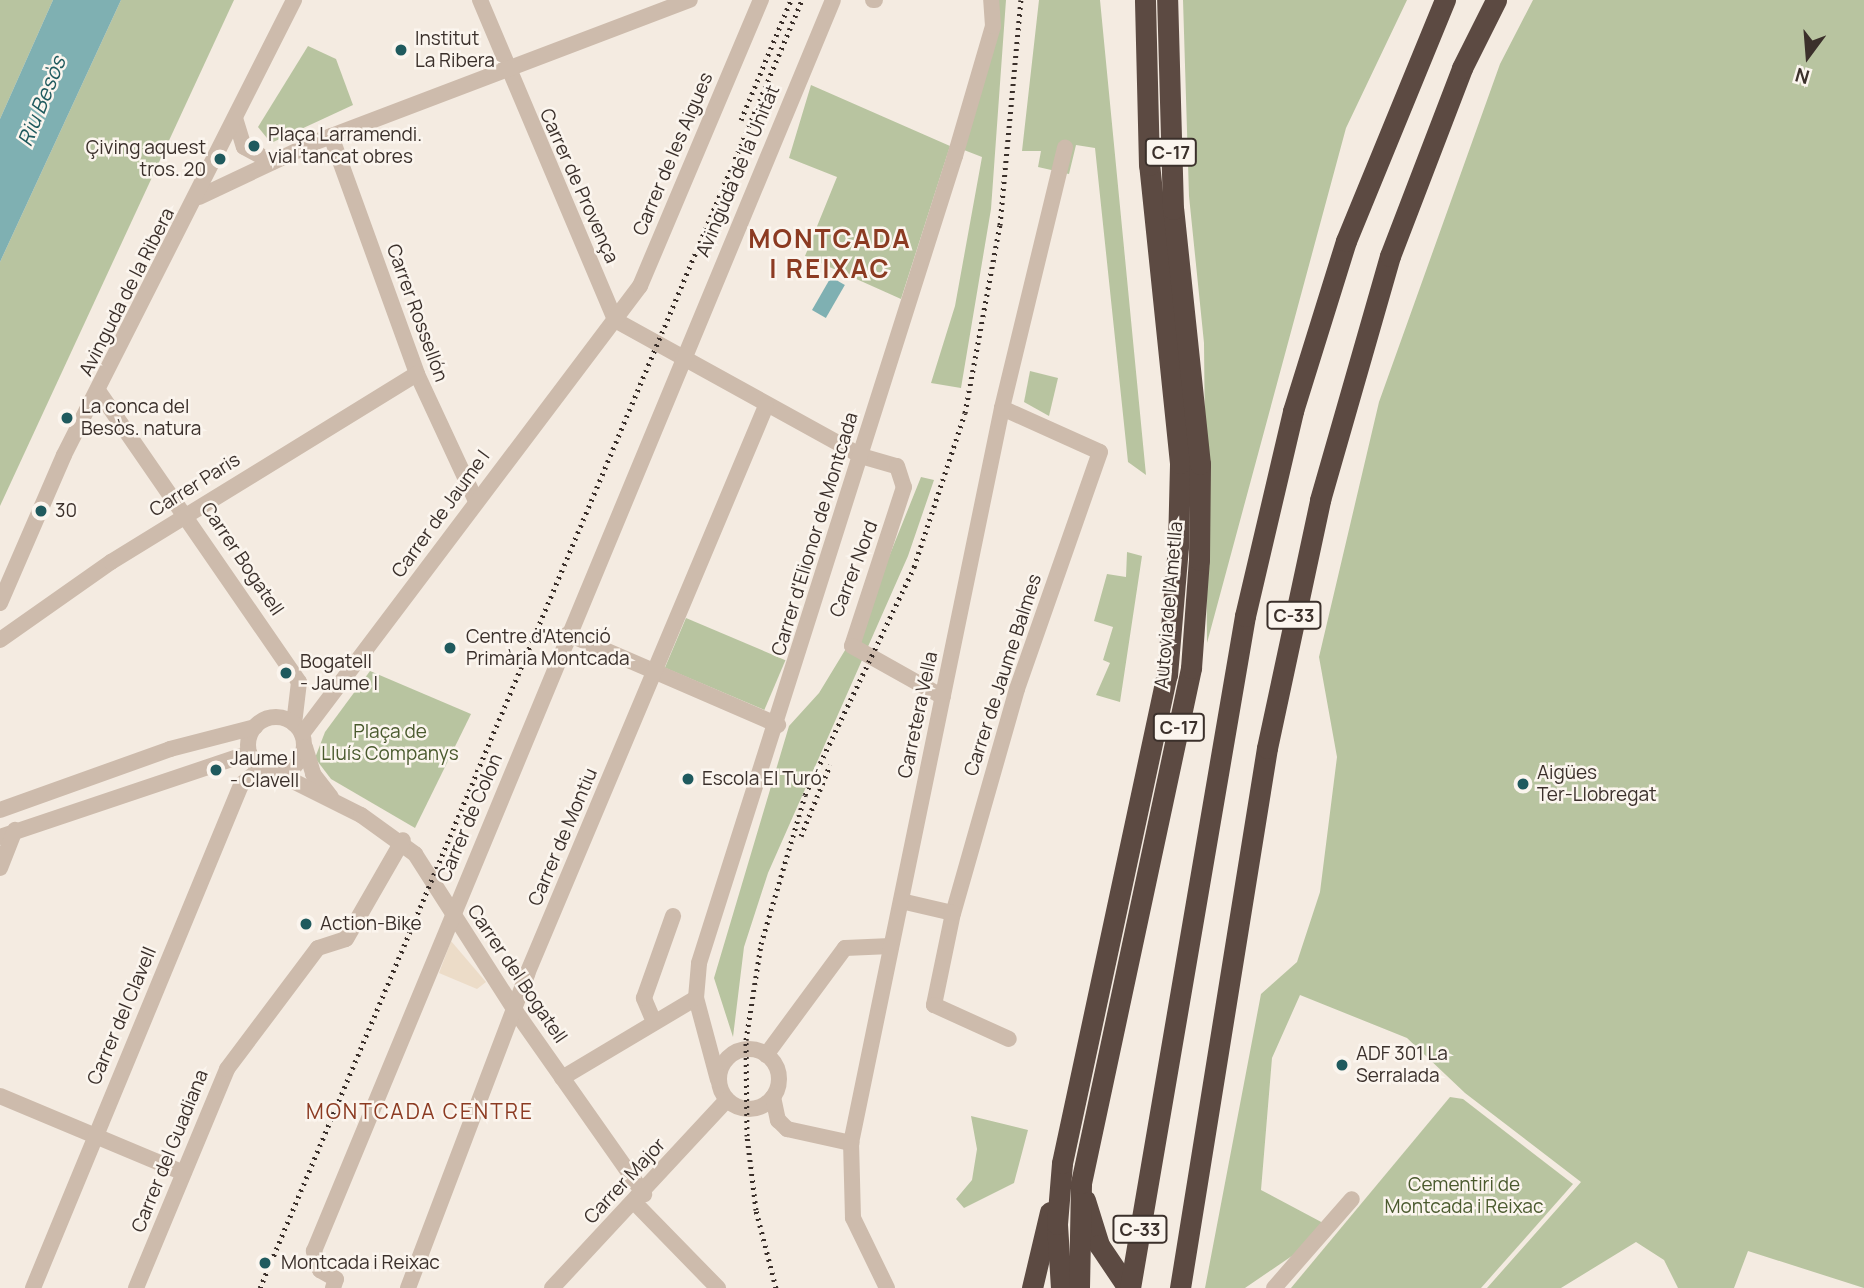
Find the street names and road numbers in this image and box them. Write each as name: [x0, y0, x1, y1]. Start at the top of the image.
street label: Carrer de les Aigues: [628, 69, 718, 239]
street label: Avinguda de la Unitat: [691, 82, 785, 260]
street label: Carrer de Provença: [535, 105, 623, 267]
road number: C-17: [1145, 138, 1197, 167]
street label: Avinguda de la Ribera: [75, 204, 179, 380]
street label: Carrer Rossellón: [381, 241, 453, 385]
street label: Carrer d'Elionor de Montcada: [767, 409, 863, 659]
street label: Carrer de Jaume I: [387, 446, 495, 582]
street label: Carrer Paris: [146, 448, 244, 522]
street label: Carrer Bogatell: [196, 498, 288, 620]
street label: Carrer Nord: [825, 518, 883, 620]
street label: Autovia de l'Ametlla: [1150, 520, 1188, 690]
street label: Carrer de Jaume Balmes: [960, 571, 1046, 779]
road number: C-33: [1266, 600, 1322, 630]
street label: Carretera Vella: [893, 650, 943, 780]
road number: C-17: [1153, 712, 1205, 742]
street label: Carrer de Colon: [433, 750, 507, 886]
street label: Carrer de Montiu: [524, 765, 602, 909]
street label: Carrer del Bogatell: [462, 901, 572, 1047]
street label: Carrer del Clavell: [83, 944, 161, 1088]
street label: Carrer del Guadiana: [127, 1066, 213, 1236]
street label: Carrer Major: [580, 1133, 670, 1229]
road number: C-33: [1112, 1214, 1168, 1244]

